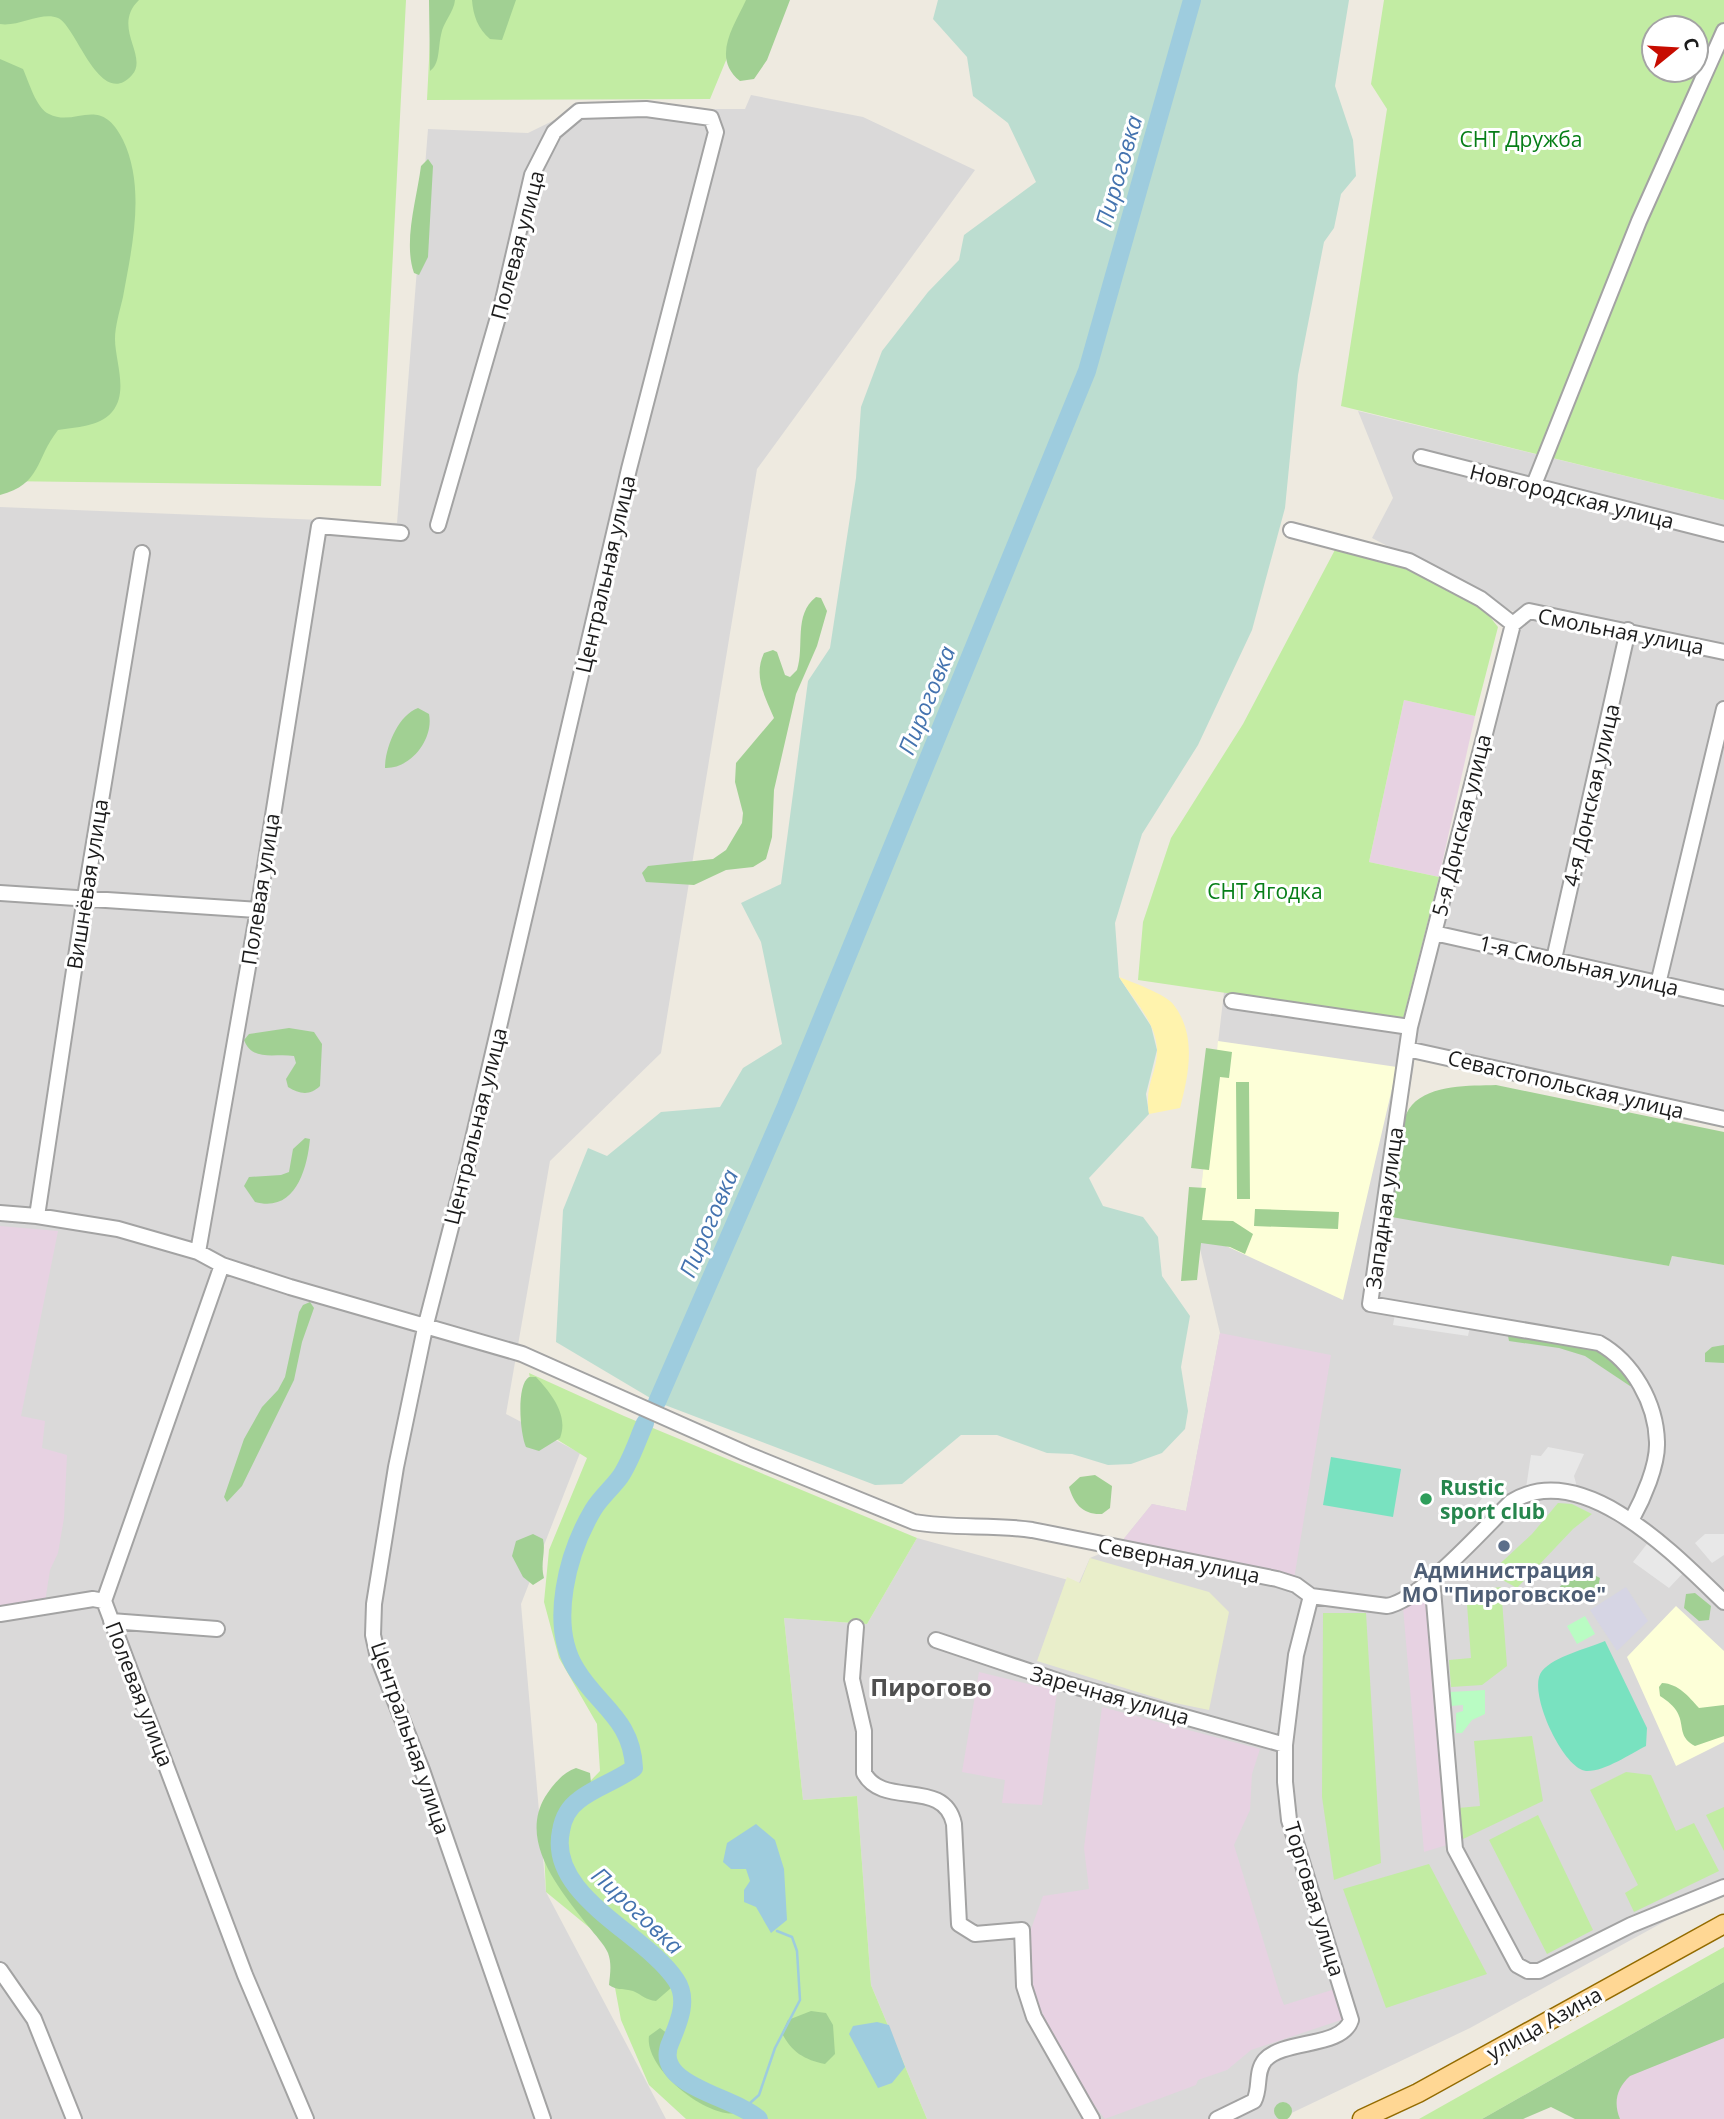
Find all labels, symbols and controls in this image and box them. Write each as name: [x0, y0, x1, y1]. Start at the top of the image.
north arrow: [1640, 14, 1710, 84]
text: С: [1677, 34, 1705, 54]
water label: Пироговка: [1087, 111, 1149, 231]
park label: СНТ Дружба: [1459, 125, 1583, 153]
street label: Полевая улица: [484, 167, 550, 323]
street label: Новгородская улица: [1467, 457, 1677, 535]
street label: Центральная улица: [569, 472, 641, 676]
street label: Смольная улица: [1536, 601, 1706, 661]
water label: Пироговка: [890, 641, 962, 759]
street label: 4-я Донская улица: [1556, 701, 1626, 889]
street label: 5-я Донская улица: [1425, 731, 1497, 919]
street label: Вишнёвая улица: [60, 797, 114, 971]
street label: Полевая улица: [234, 811, 286, 967]
park label: СНТ Ягодка: [1207, 877, 1323, 905]
street label: 1-я Смольная улица: [1476, 928, 1682, 1002]
street label: Центральная улица: [437, 1025, 513, 1227]
street label: Севастопольская улица: [1445, 1043, 1687, 1125]
street label: Западная улица: [1359, 1125, 1409, 1291]
water label: Пироговка: [671, 1164, 745, 1282]
place label: Rustic sport club: [1440, 1473, 1545, 1525]
marker: Rustic sport club: [1418, 1491, 1434, 1507]
street label: Северная улица: [1096, 1531, 1262, 1589]
marker: Администрация МО "Пироговское": [1496, 1538, 1512, 1554]
place label: Администрация МО "Пироговское": [1402, 1556, 1606, 1608]
street label: Полевая улица: [99, 1617, 181, 1771]
street label: Центральная улица: [365, 1638, 457, 1838]
street label: Заречная улица: [1027, 1659, 1193, 1731]
district label: Пирогово: [870, 1670, 992, 1703]
street label: Торговая улица: [1278, 1818, 1352, 1980]
water label: Пироговка: [585, 1859, 691, 1961]
street label: улица Азина: [1481, 1980, 1607, 2066]

